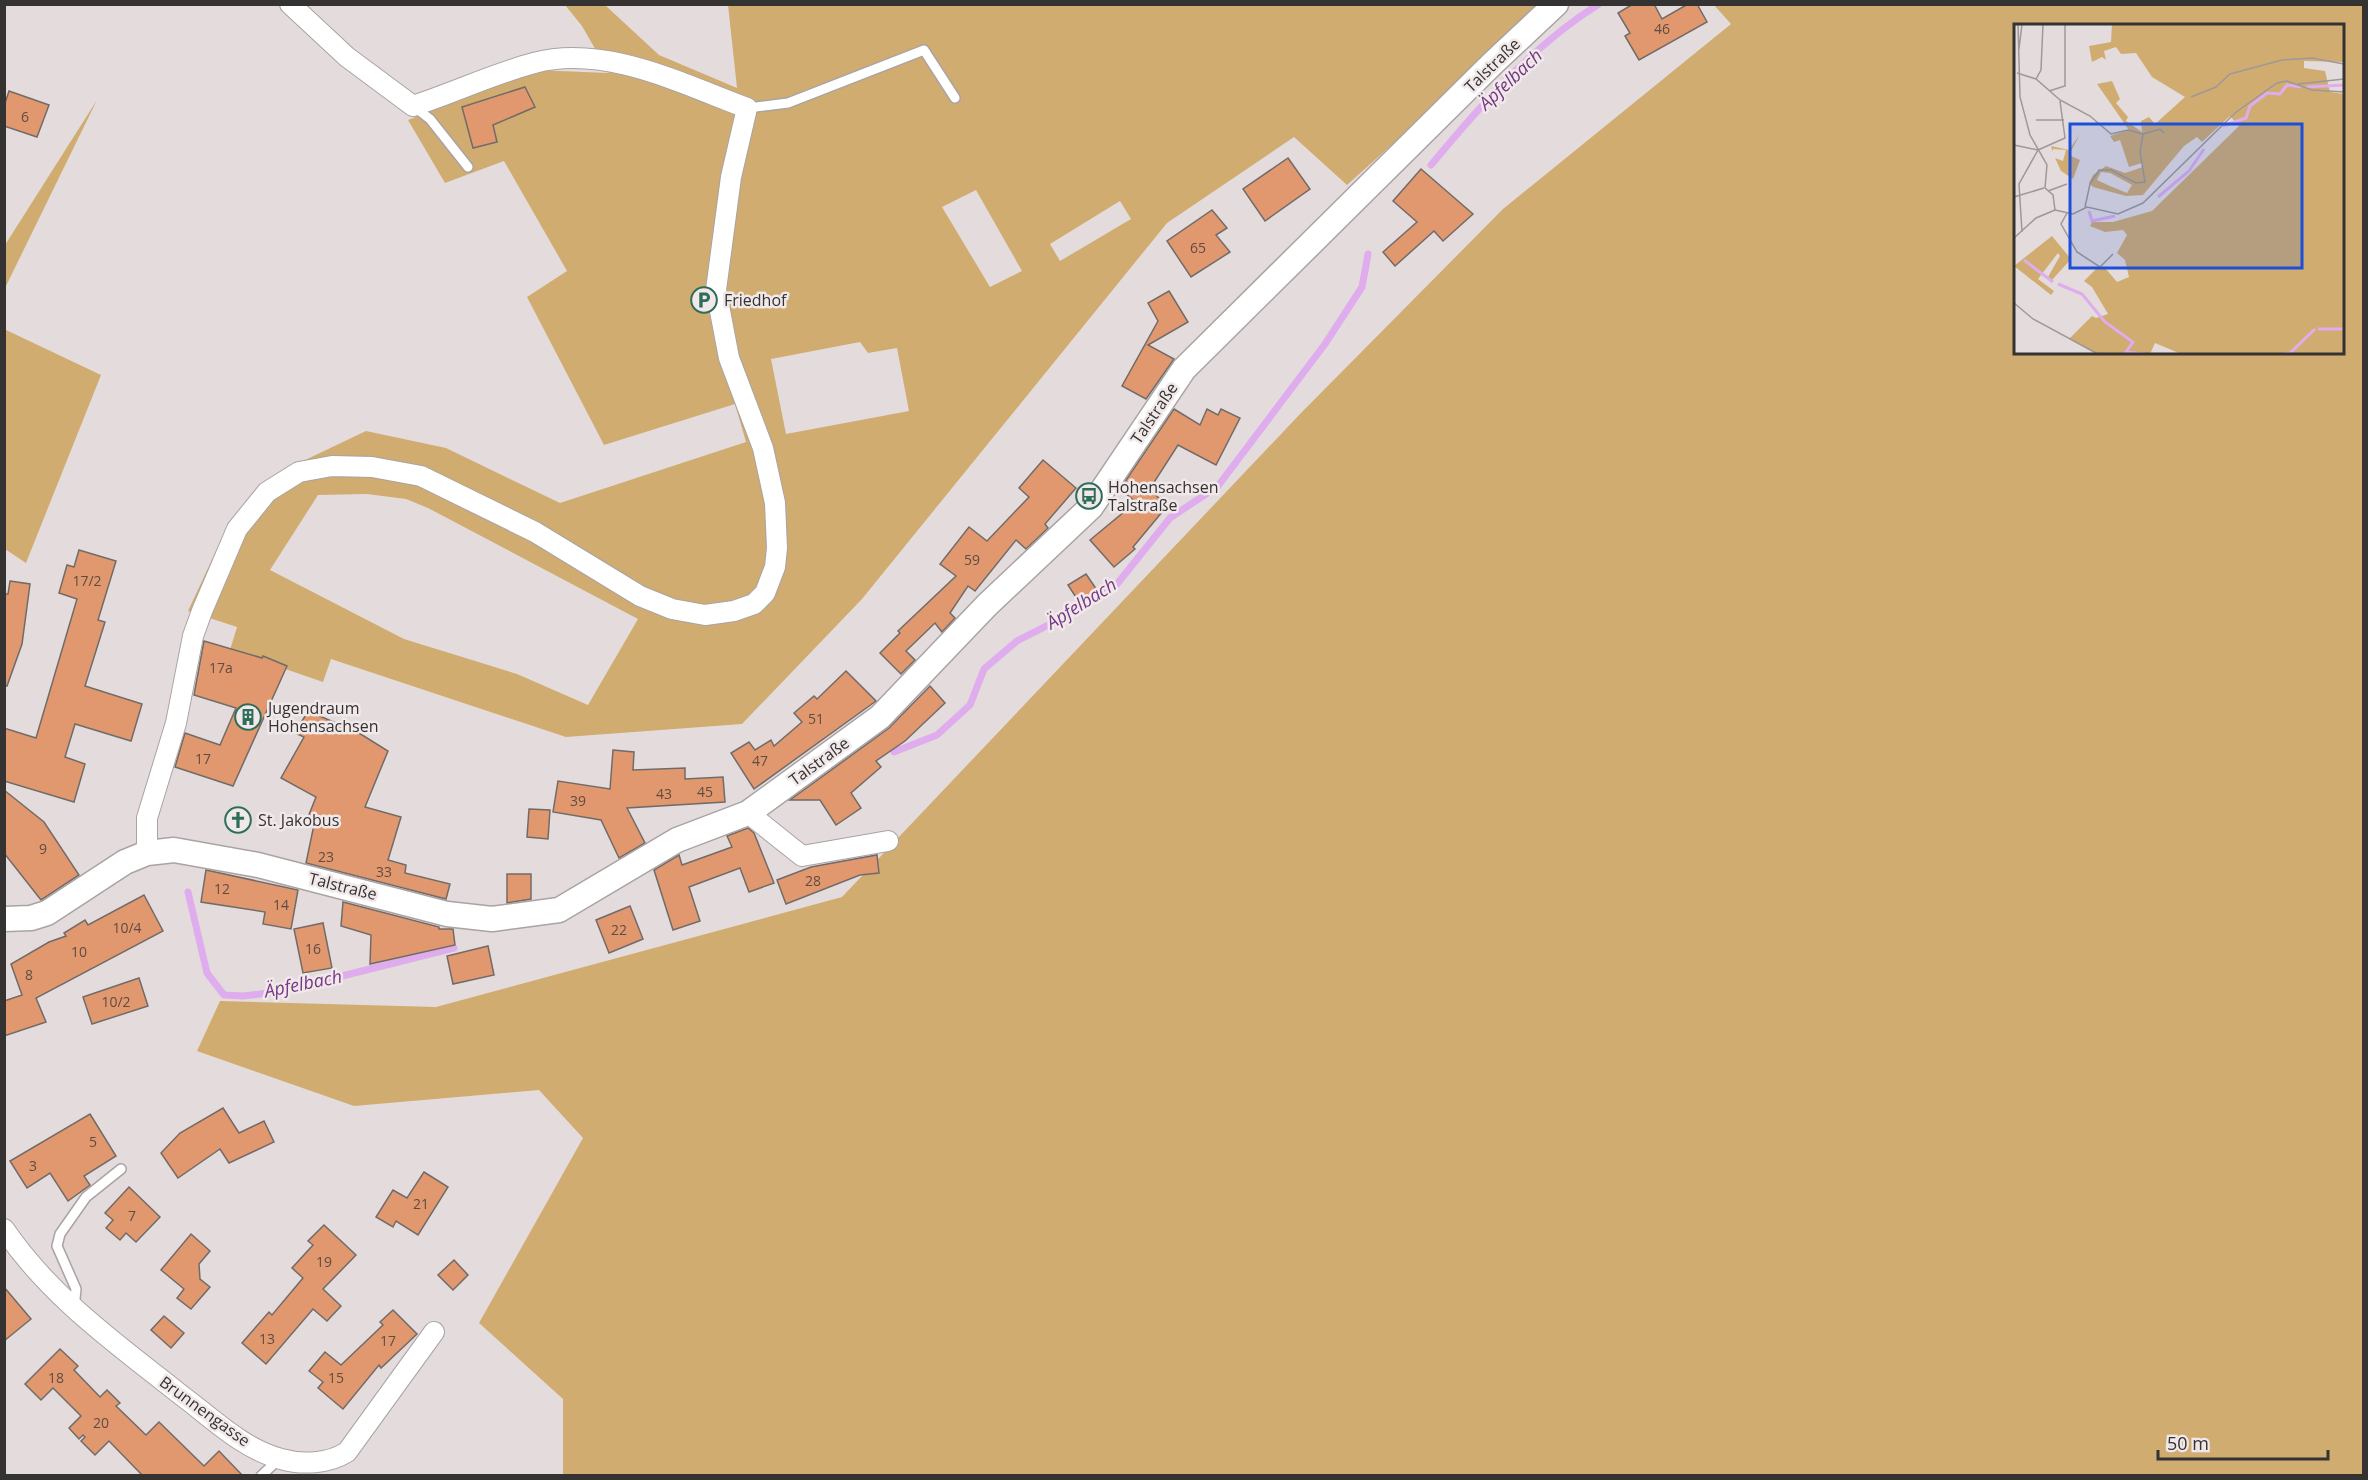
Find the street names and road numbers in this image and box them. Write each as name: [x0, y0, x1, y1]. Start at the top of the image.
street label: Talstraße: [1459, 33, 1525, 97]
street label: Talstraße: [1125, 378, 1183, 448]
street label: Talstraße: [784, 732, 854, 790]
street label: Talstraße: [307, 867, 379, 905]
street label: Brunnengasse: [155, 1371, 255, 1451]

